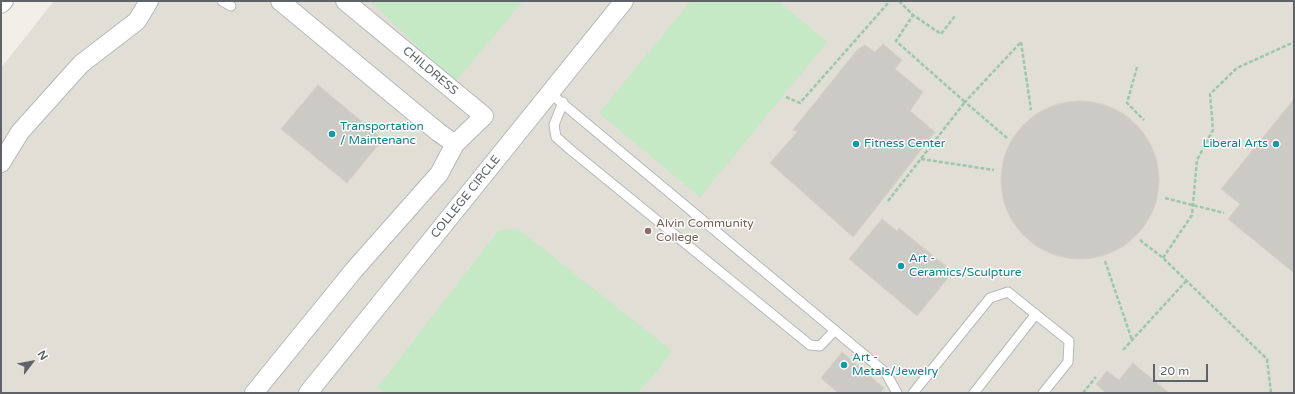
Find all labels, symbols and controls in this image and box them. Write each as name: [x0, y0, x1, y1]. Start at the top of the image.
street label: CHILDRESS: [399, 44, 461, 98]
place label: Transportation / Maintenanc: [340, 120, 424, 148]
marker: Transportation / Maintenanc: [327, 129, 337, 139]
place label: Fitness Center: [864, 137, 945, 151]
place label: Liberal Arts: [1202, 137, 1268, 151]
marker: Fitness Center: [851, 139, 861, 149]
marker: Liberal Arts: [1271, 139, 1281, 149]
street label: COLLEGE CIRCLE: [428, 153, 504, 241]
place label: Alvin Community College: [656, 217, 754, 245]
marker: Alvin Community College: [643, 226, 653, 236]
place label: Art - Ceramics/Sculpture: [909, 252, 1021, 280]
marker: Art - Ceramics/Sculpture: [896, 261, 906, 271]
north arrow: [12, 342, 52, 382]
text: N: [35, 348, 50, 363]
place label: Art - Metals/Jewelry: [852, 351, 938, 379]
scale bar: [1155, 356, 1210, 382]
marker: Art - Metals/Jewelry: [839, 360, 849, 370]
text: 20 m: [1160, 364, 1189, 378]

